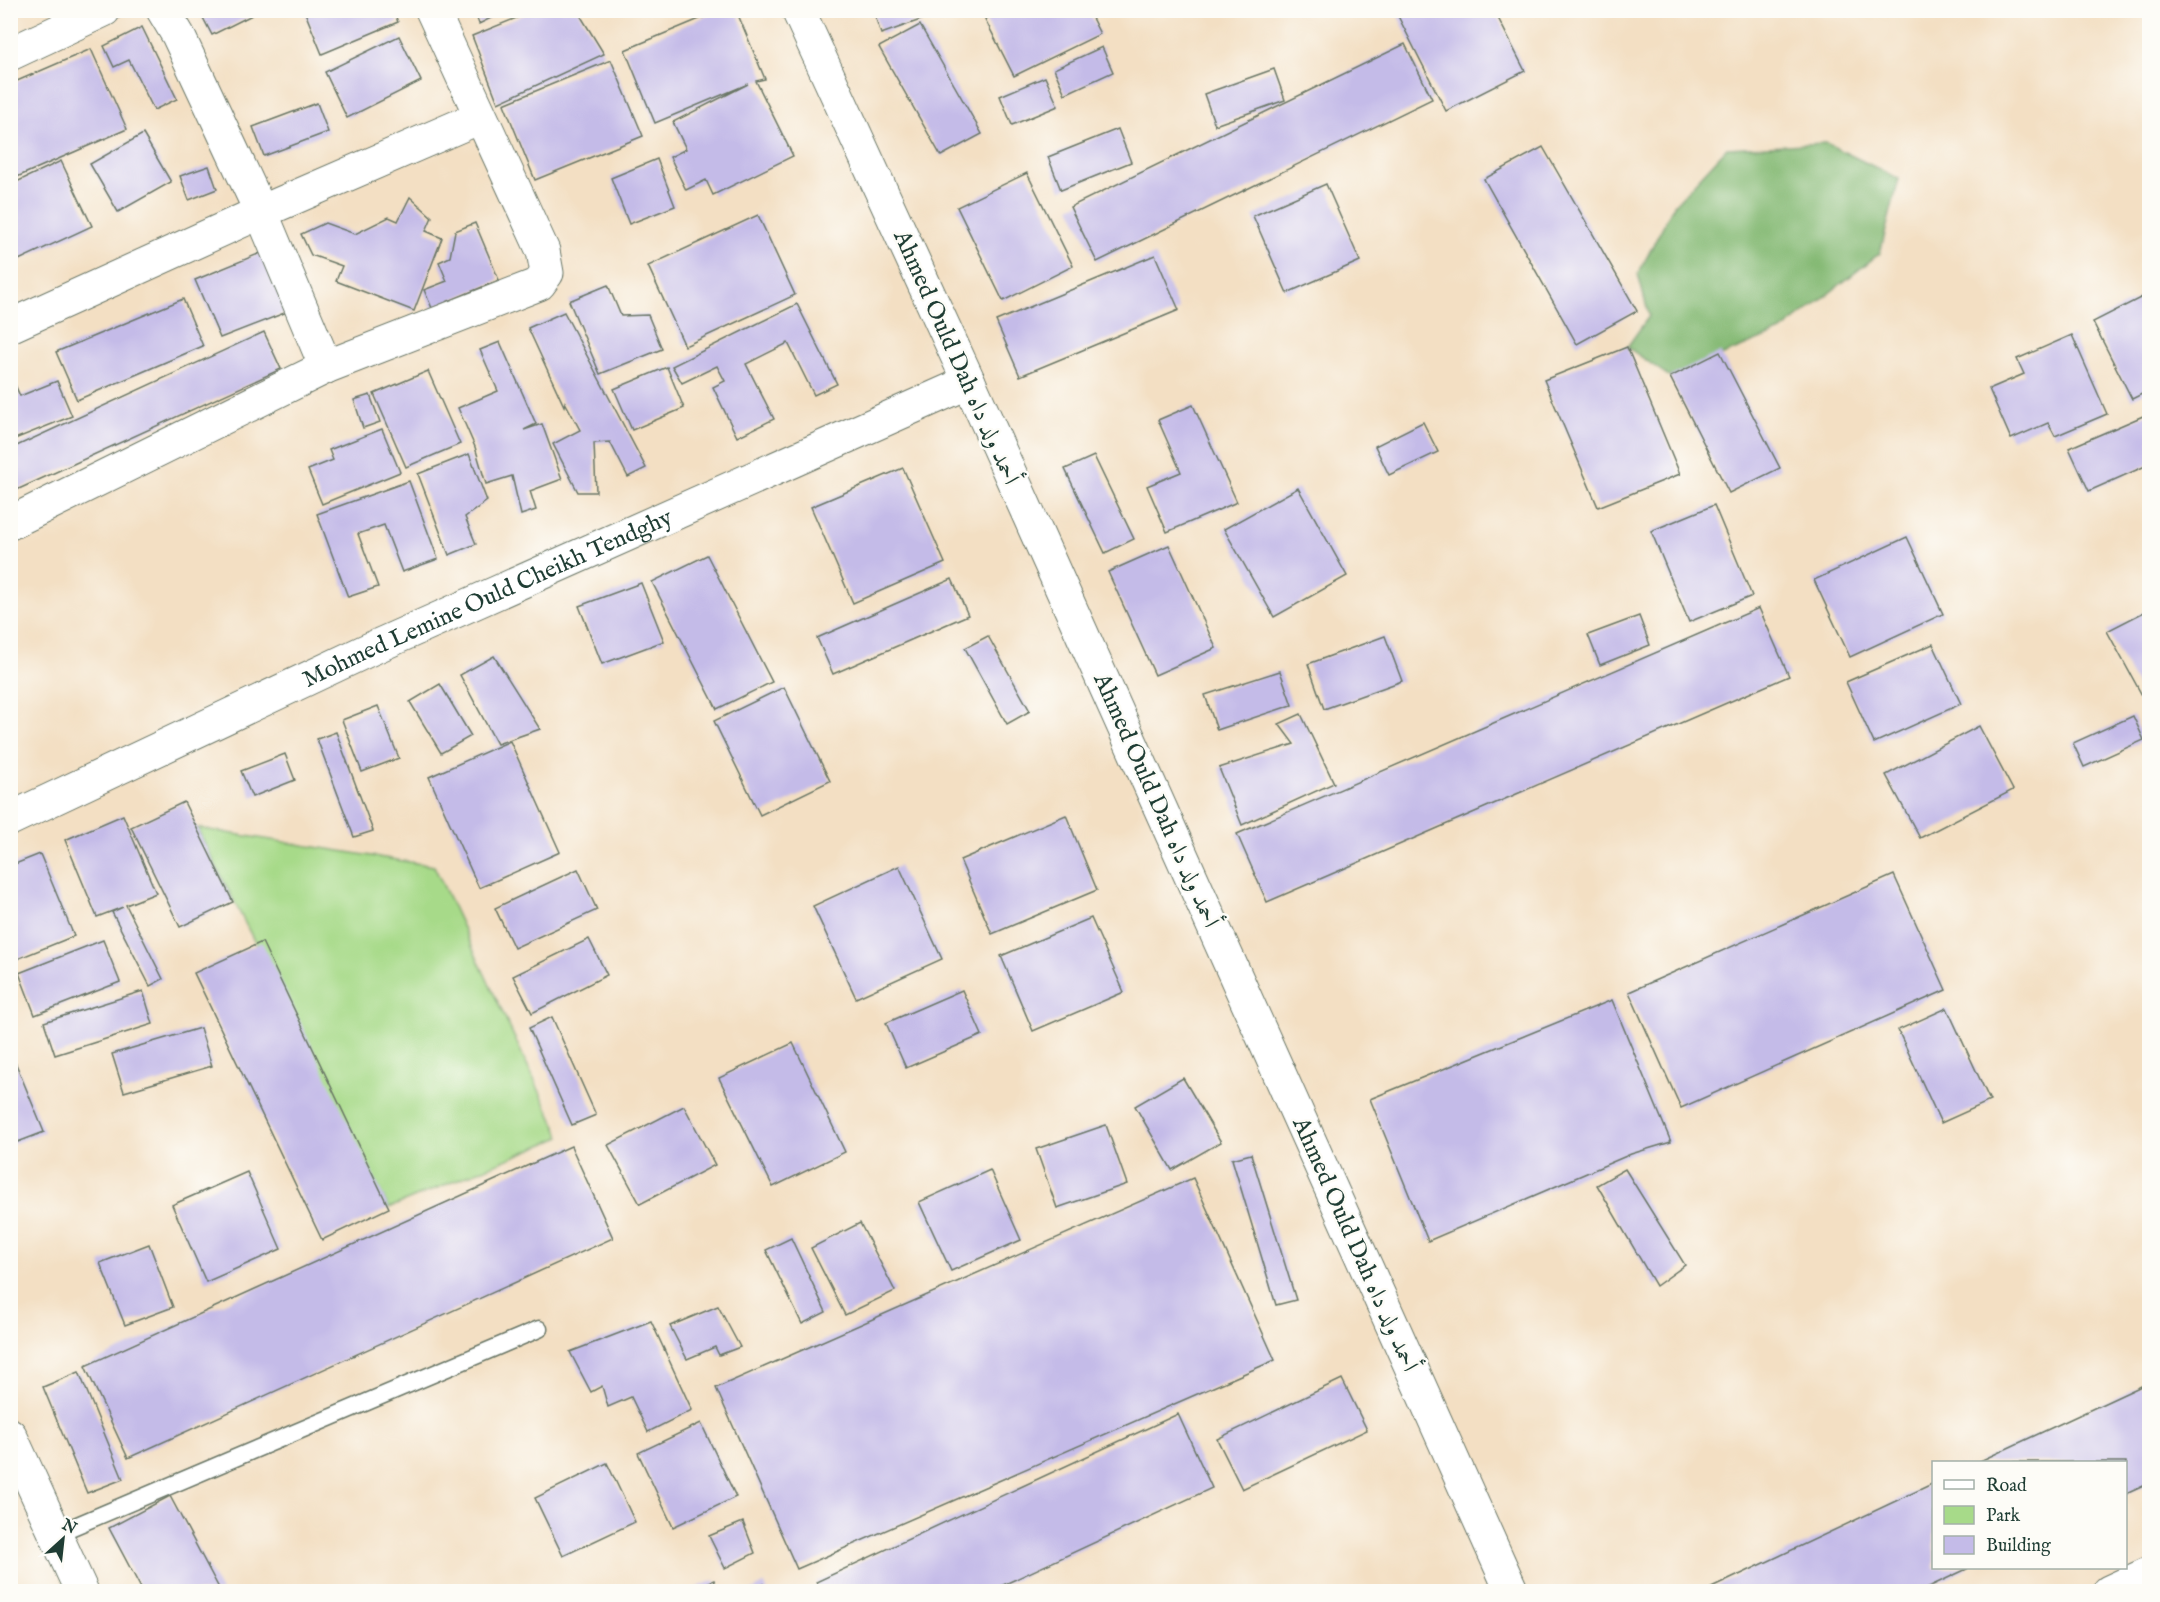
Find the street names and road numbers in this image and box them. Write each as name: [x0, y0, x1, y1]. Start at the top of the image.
street label: Ahmed Ould Dah أحمد ولد داه: [885, 223, 1029, 490]
street label: Mohmed Lemine Ould Cheikh Tendghy: [298, 502, 678, 696]
street label: Ahmed Ould Dah أحمد ولد داه: [1085, 666, 1229, 933]
street label: Ahmed Ould Dah أحمد ولد داه: [1284, 1110, 1428, 1377]

